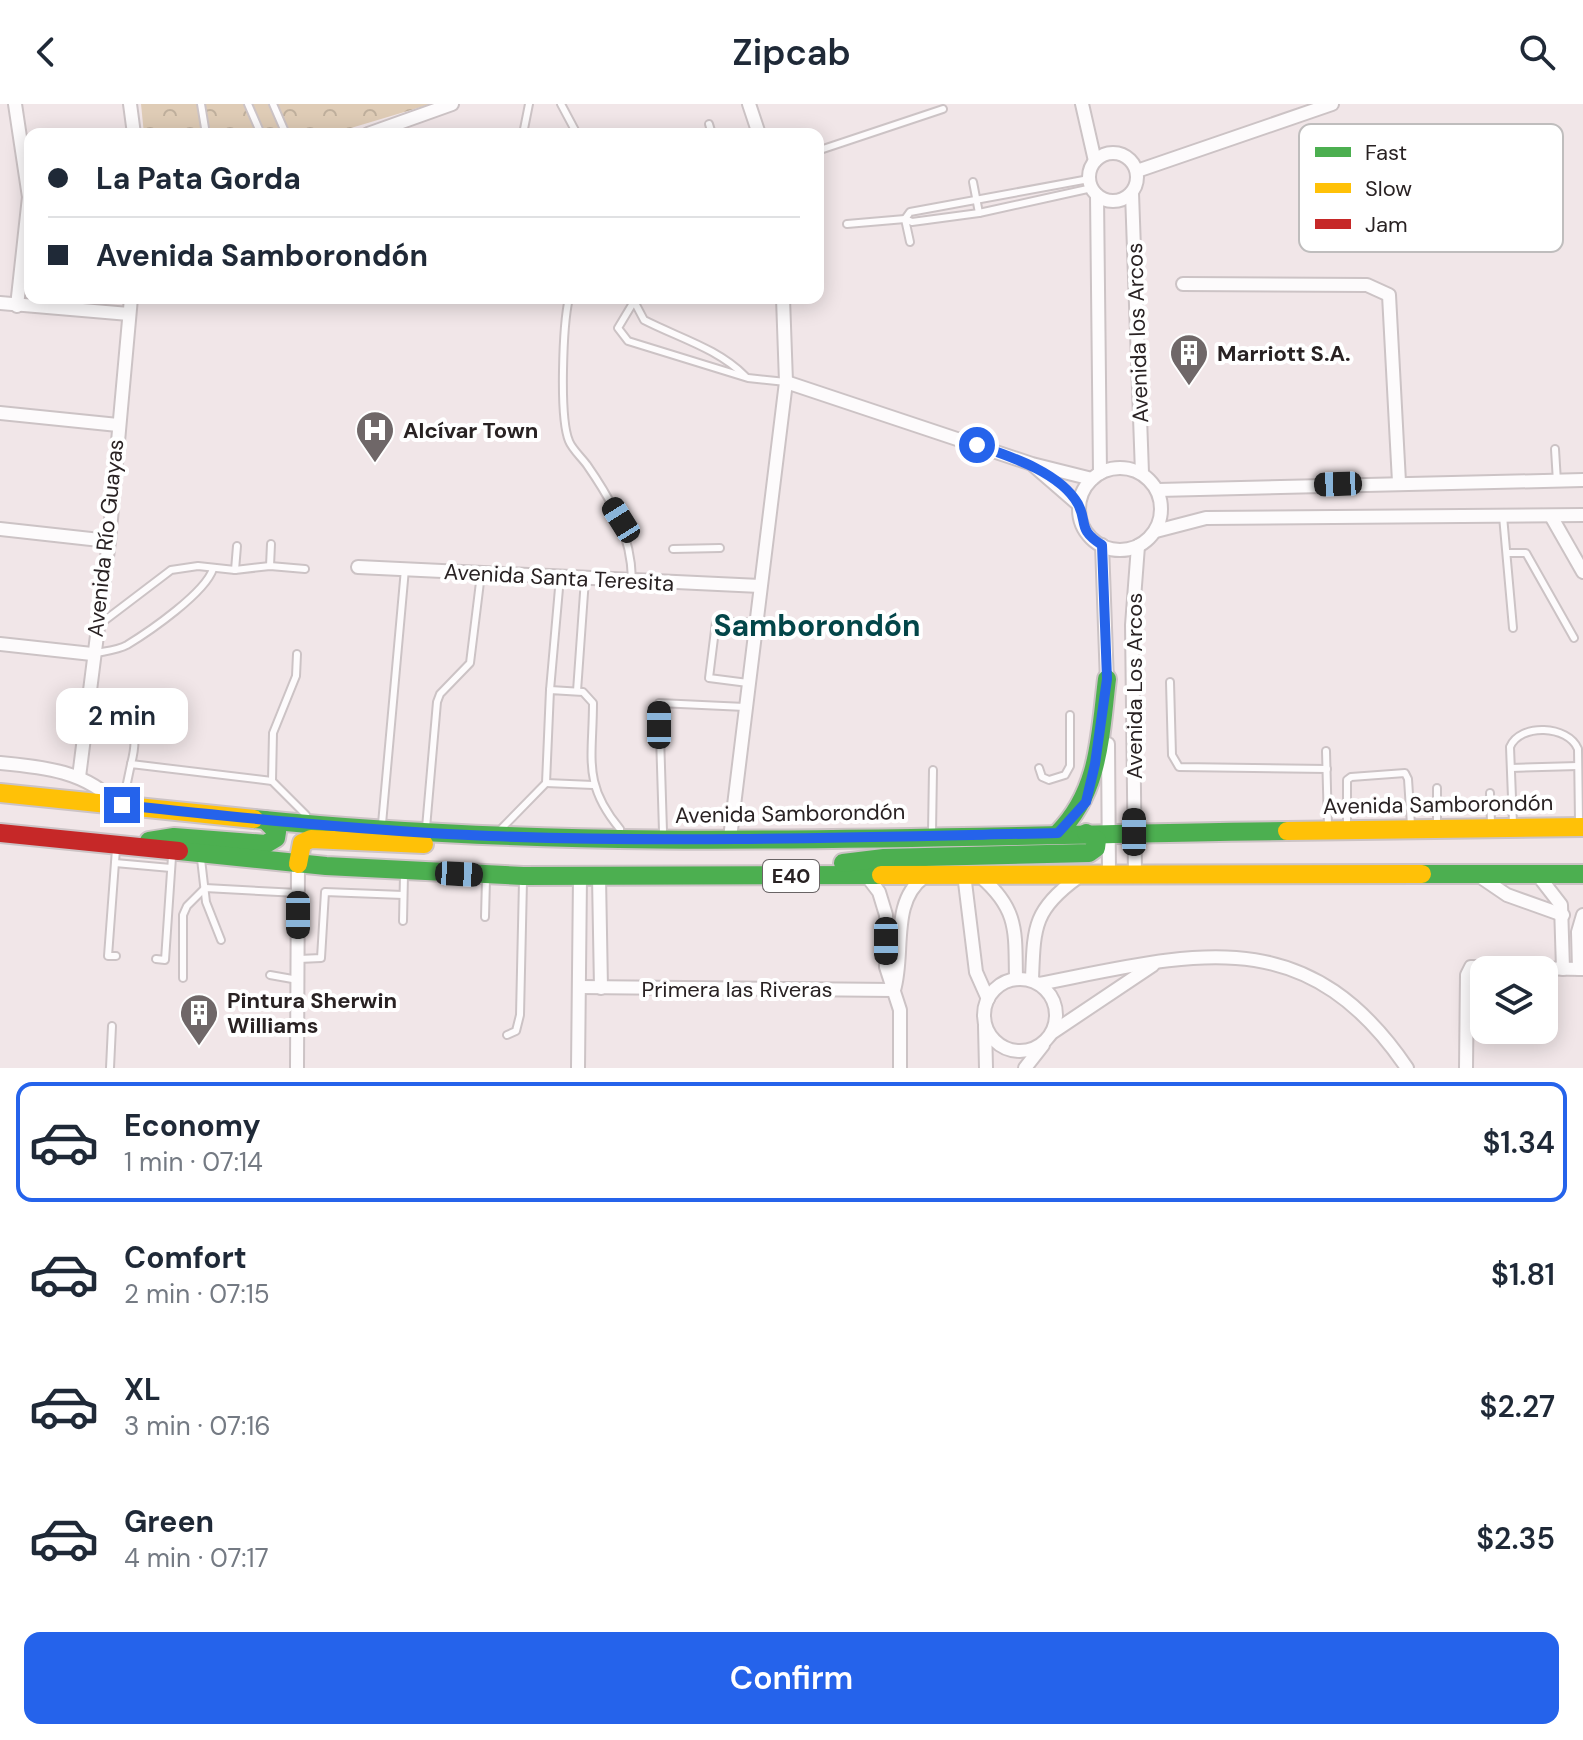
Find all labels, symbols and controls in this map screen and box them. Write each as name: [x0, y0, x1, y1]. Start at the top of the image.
text: Zipcab: [732, 29, 851, 76]
icon: back: [24, 30, 68, 74]
icon: search: [1515, 30, 1559, 74]
legend: [1299, 124, 1563, 252]
text: Fast: [1365, 138, 1407, 167]
text: La Pata Gorda: [96, 159, 301, 198]
text: Slow: [1365, 174, 1412, 203]
text: Jam: [1365, 210, 1408, 239]
text: Avenida Samborondón: [96, 236, 428, 275]
street label: Avenida los Arcos: [1120, 242, 1155, 424]
building icon: Marriott S.A.: [1168, 332, 1210, 387]
place label: Marriott S.A.: [1217, 339, 1351, 368]
hospital icon: Alcívar Town: [354, 409, 396, 464]
place label: Alcívar Town: [403, 416, 538, 445]
route start: [959, 427, 995, 463]
street label: Avenida Río Guayas: [81, 438, 130, 638]
car: [1314, 471, 1362, 497]
car: [598, 493, 644, 547]
street label: Avenida Santa Teresita: [443, 557, 675, 598]
street label: Avenida Los Arcos: [1120, 593, 1149, 779]
district label: Samborondón: [713, 606, 921, 645]
callout: 2 min: [56, 689, 188, 745]
text: 2 min: [88, 699, 156, 733]
car: [647, 701, 671, 749]
route end: [104, 787, 140, 823]
street label: Avenida Samborondón: [1322, 788, 1554, 821]
street label: Avenida Samborondón: [674, 797, 906, 830]
car: [1122, 808, 1146, 856]
road number: E40: [763, 860, 819, 892]
car: [434, 861, 484, 887]
car: [286, 891, 310, 939]
car: [874, 917, 898, 965]
map controls: [1470, 956, 1558, 1044]
button: layers: [1470, 956, 1558, 1044]
street label: Primera las Riveras: [641, 975, 833, 1004]
place label: Pintura Sherwin Williams: [227, 986, 397, 1040]
building icon: Pintura Sherwin Williams: [178, 992, 220, 1047]
icon: car: [28, 1106, 100, 1178]
text: Economy: [124, 1106, 261, 1145]
text: $1.34: [1482, 1123, 1555, 1162]
text: 1 min · 07:14: [124, 1145, 263, 1179]
icon: car: [28, 1238, 100, 1310]
text: Comfort: [124, 1238, 247, 1277]
text: $1.81: [1491, 1255, 1555, 1294]
text: 2 min · 07:15: [124, 1277, 270, 1311]
icon: car: [28, 1370, 100, 1442]
text: XL: [124, 1370, 161, 1409]
text: $2.27: [1480, 1387, 1555, 1426]
text: 3 min · 07:16: [124, 1409, 271, 1443]
icon: car: [28, 1502, 100, 1574]
text: Green: [124, 1502, 214, 1541]
text: $2.35: [1476, 1519, 1555, 1558]
text: 4 min · 07:17: [124, 1541, 269, 1575]
button: Confirm: [24, 1632, 1559, 1724]

